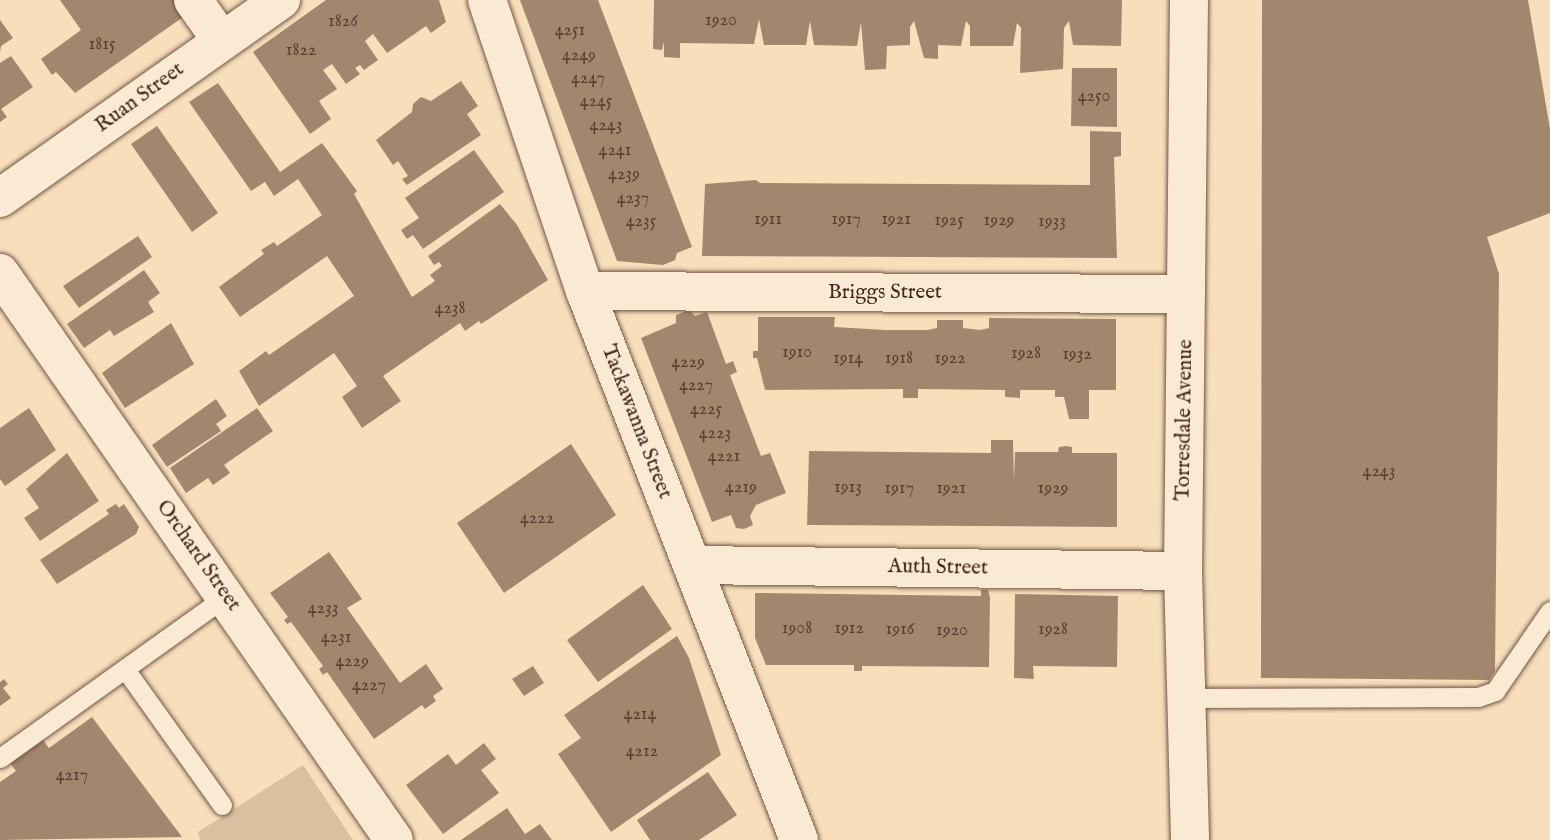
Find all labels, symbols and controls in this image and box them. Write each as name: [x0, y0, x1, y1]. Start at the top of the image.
house number: 1920: [705, 10, 737, 32]
house number: 1826: [328, 11, 358, 33]
house number: 4251: [555, 20, 585, 42]
house number: 1815: [89, 34, 115, 56]
house number: 1822: [286, 40, 316, 62]
house number: 4249: [562, 45, 596, 67]
street label: Ruan Street: [91, 57, 189, 139]
house number: 4247: [571, 68, 605, 90]
house number: 4250: [1078, 86, 1110, 108]
house number: 4245: [580, 91, 612, 113]
house number: 4243: [590, 115, 622, 137]
house number: 4241: [599, 140, 631, 162]
house number: 4239: [608, 164, 640, 186]
house number: 4237: [617, 188, 649, 210]
house number: 1911: [754, 209, 782, 231]
house number: 1917: [831, 209, 861, 231]
house number: 1921: [881, 209, 911, 231]
house number: 1925: [934, 210, 964, 232]
house number: 1929: [984, 210, 1014, 232]
house number: 4235: [626, 211, 656, 233]
house number: 1933: [1038, 211, 1066, 233]
street label: Briggs Street: [828, 280, 942, 306]
house number: 4238: [434, 298, 466, 320]
street label: Torresdale Avenue: [1171, 339, 1199, 501]
street label: Tackawanna Street: [595, 341, 677, 503]
house number: 1910: [782, 342, 812, 364]
house number: 1928: [1011, 343, 1041, 365]
house number: 1932: [1062, 344, 1092, 366]
house number: 1914: [833, 348, 863, 370]
house number: 1918: [885, 348, 913, 370]
house number: 1922: [934, 348, 966, 370]
house number: 4229: [671, 352, 705, 374]
house number: 4227: [679, 375, 713, 397]
house number: 4225: [690, 399, 722, 421]
house number: 4223: [699, 423, 731, 445]
house number: 4221: [708, 446, 740, 468]
house number: 4243: [1363, 461, 1395, 483]
house number: 4219: [725, 477, 757, 499]
house number: 1913: [834, 477, 862, 499]
house number: 1917: [884, 478, 914, 500]
house number: 1921: [936, 478, 966, 500]
house number: 1929: [1038, 478, 1068, 500]
street label: Orchard Street: [150, 496, 246, 616]
house number: 4222: [520, 508, 554, 530]
street label: Auth Street: [888, 555, 988, 581]
house number: 4233: [308, 598, 338, 620]
house number: 1908: [782, 618, 812, 640]
house number: 1912: [834, 618, 864, 640]
house number: 1916: [886, 619, 914, 641]
house number: 1928: [1038, 619, 1068, 641]
house number: 1920: [936, 620, 968, 642]
house number: 4231: [321, 627, 351, 649]
house number: 4229: [335, 651, 369, 673]
house number: 4227: [352, 675, 386, 697]
house number: 4214: [624, 704, 656, 726]
house number: 4212: [626, 741, 658, 763]
house number: 4217: [56, 765, 88, 787]

